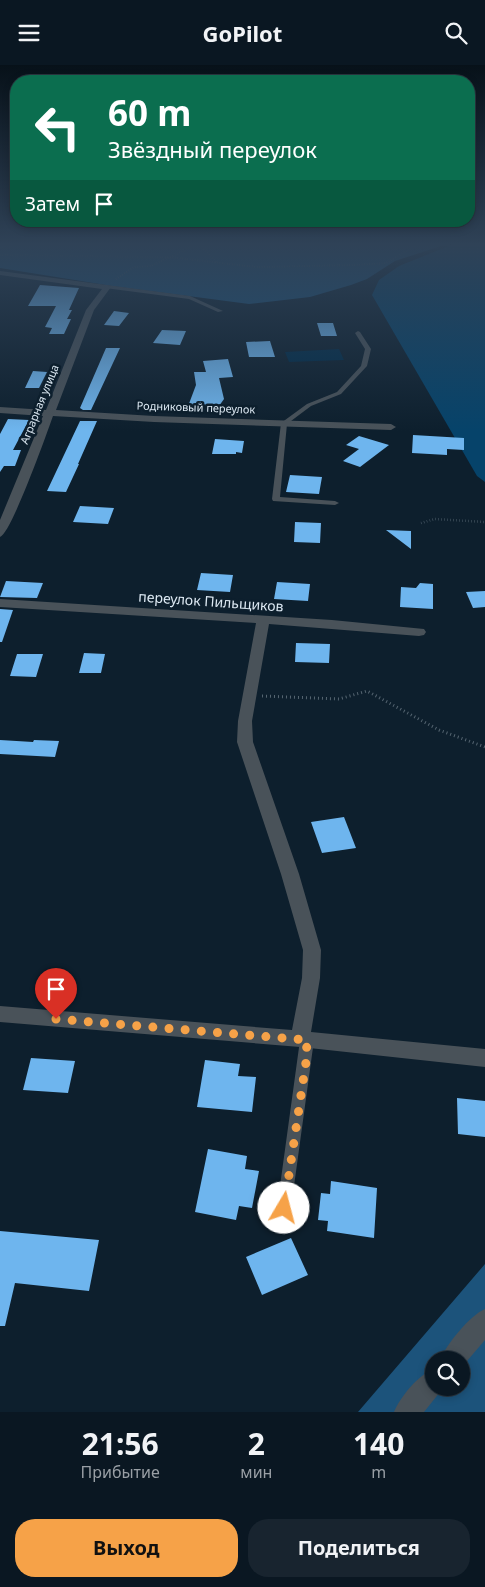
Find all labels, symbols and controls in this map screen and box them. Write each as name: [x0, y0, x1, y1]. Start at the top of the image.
text: GoPilot: [203, 18, 282, 48]
icon: menu: [15, 19, 43, 47]
icon: search: [442, 19, 470, 47]
text: 60 m: [108, 89, 191, 136]
icon: left: [25, 95, 90, 160]
text: Звёздный переулок: [108, 134, 317, 164]
icon: arrive: [90, 190, 118, 218]
text: Затем: [25, 191, 80, 217]
street label: Аграрная улица: [16, 362, 62, 446]
street label: Родниковый переулок: [136, 397, 256, 417]
street label: переулок Пильщиков: [138, 586, 284, 616]
pin: [35, 968, 77, 1019]
icon: arrive: [42, 975, 70, 1003]
position arrow: [257, 1181, 309, 1233]
map controls: [425, 1351, 470, 1396]
button: search: [425, 1351, 470, 1396]
text: 21:56: [82, 1423, 159, 1464]
text: 2: [248, 1423, 265, 1464]
text: 140: [353, 1423, 404, 1464]
text: Прибытие: [81, 1461, 160, 1483]
text: мин: [240, 1461, 272, 1483]
text: m: [371, 1461, 386, 1483]
button: Выход: [15, 1519, 238, 1577]
button: Поделиться: [248, 1519, 470, 1577]

